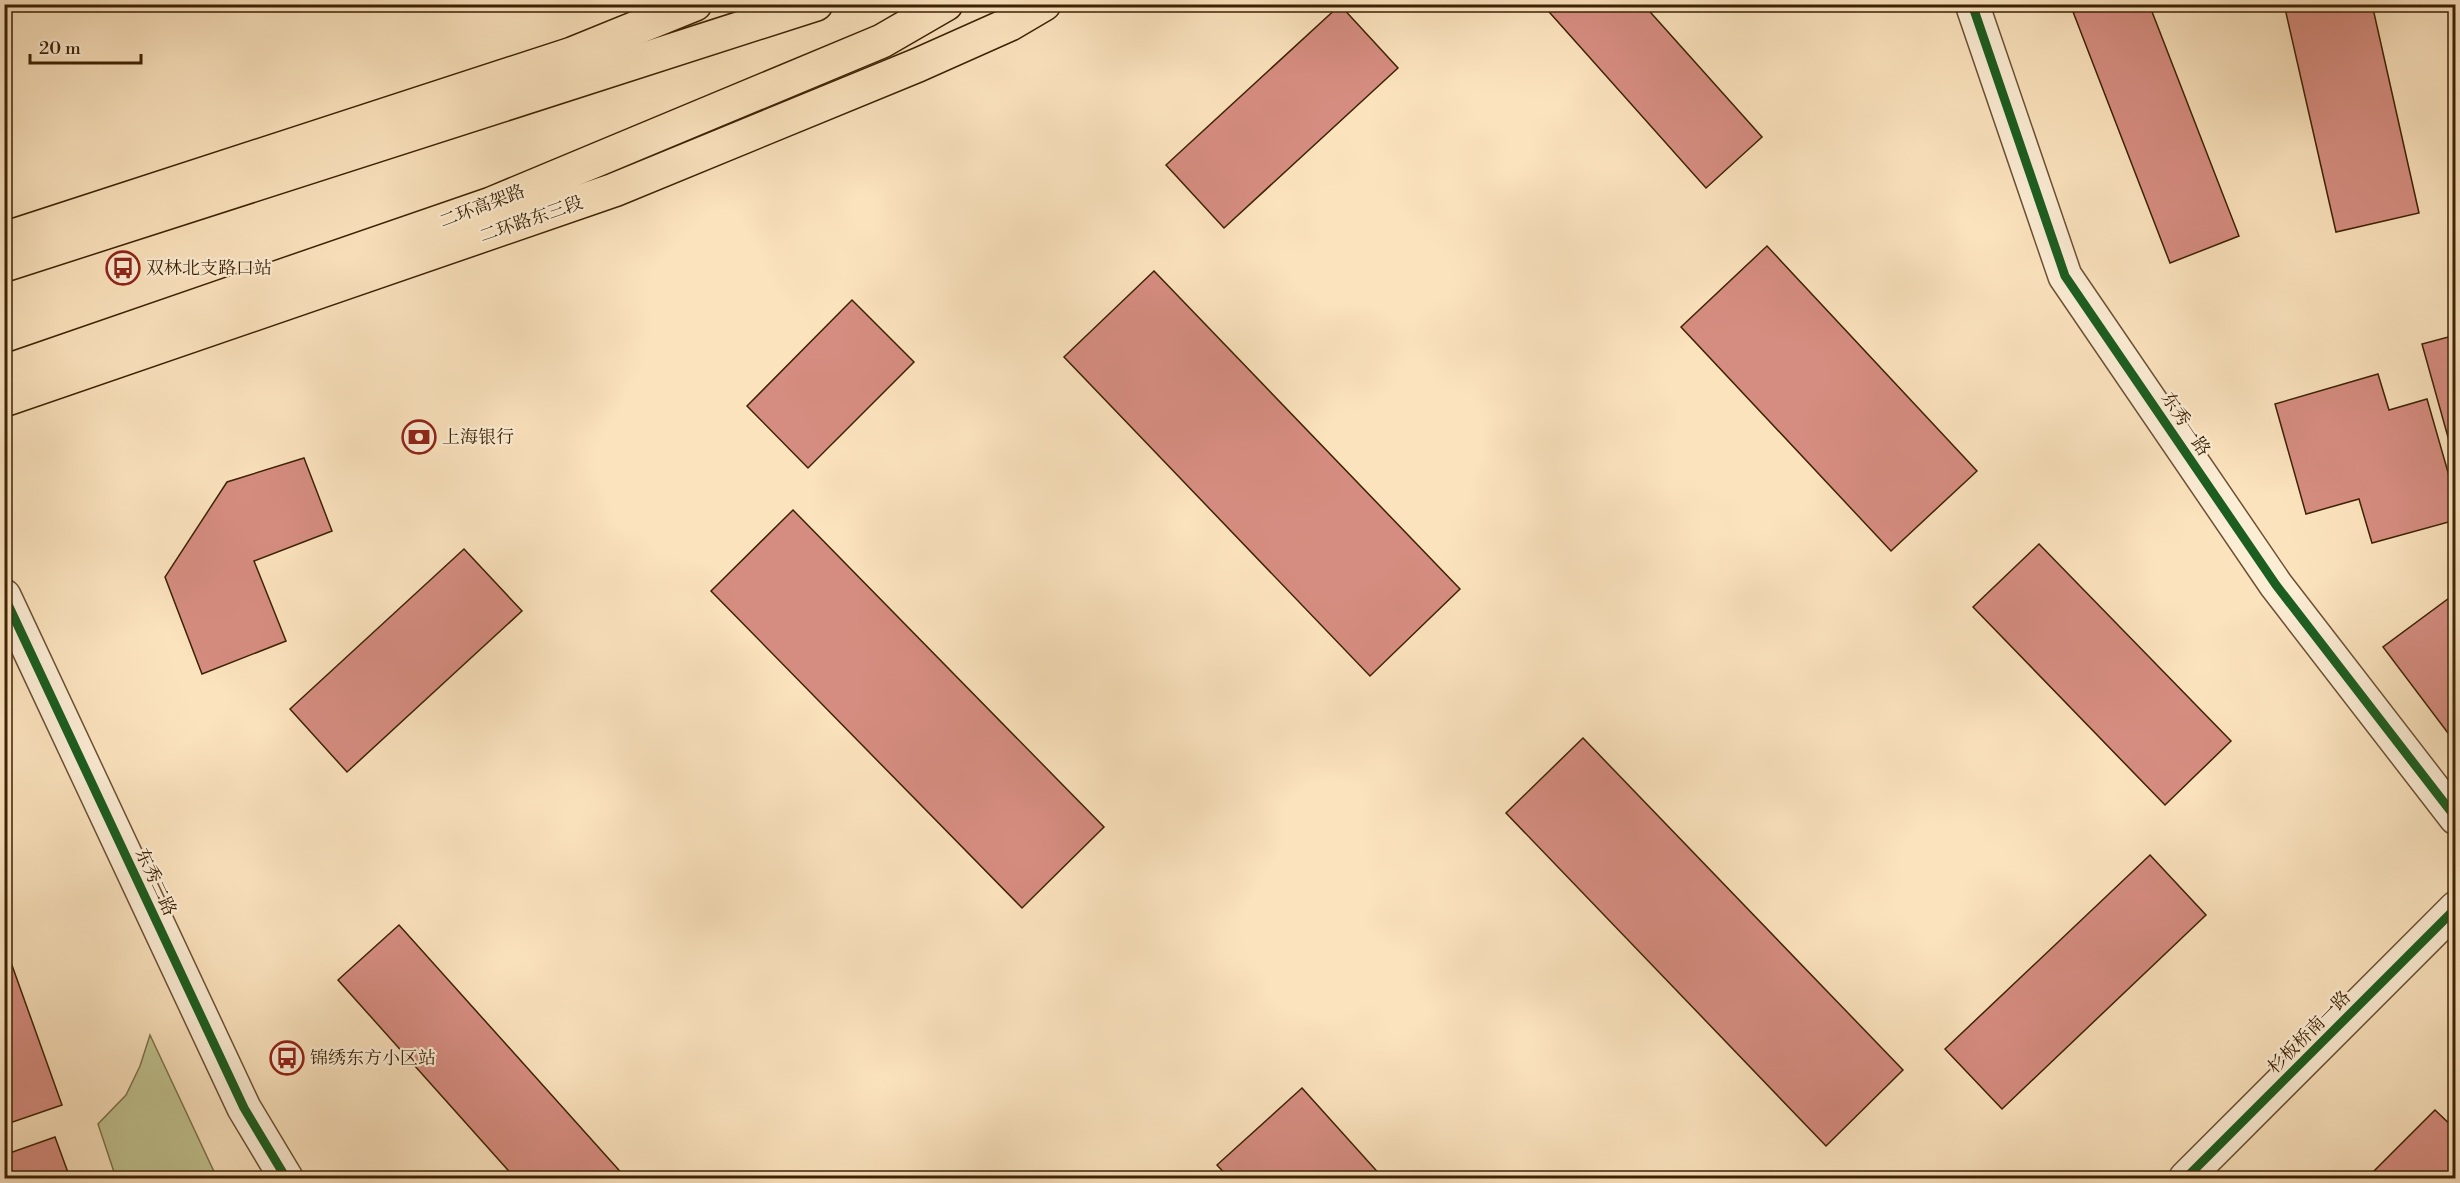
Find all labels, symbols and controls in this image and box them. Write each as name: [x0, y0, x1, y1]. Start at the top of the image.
scale bar: [30, 27, 141, 65]
text: 20 m: [39, 37, 81, 60]
street label: 二环高架路: [436, 180, 528, 233]
street label: 二环路东三段: [476, 191, 586, 248]
bus stop icon: 双林北支路口站: [105, 250, 141, 286]
place label: 双林北支路口站: [146, 257, 272, 280]
street label: 东秀一路: [2156, 388, 2215, 461]
bank icon: 上海银行: [401, 419, 437, 455]
place label: 上海银行: [442, 426, 514, 449]
street label: 东秀二路: [130, 845, 181, 920]
street label: 杉板桥南一路: [2263, 986, 2356, 1079]
bus stop icon: 锦绣东方小区站: [269, 1040, 305, 1076]
place label: 锦绣东方小区站: [310, 1047, 436, 1070]

